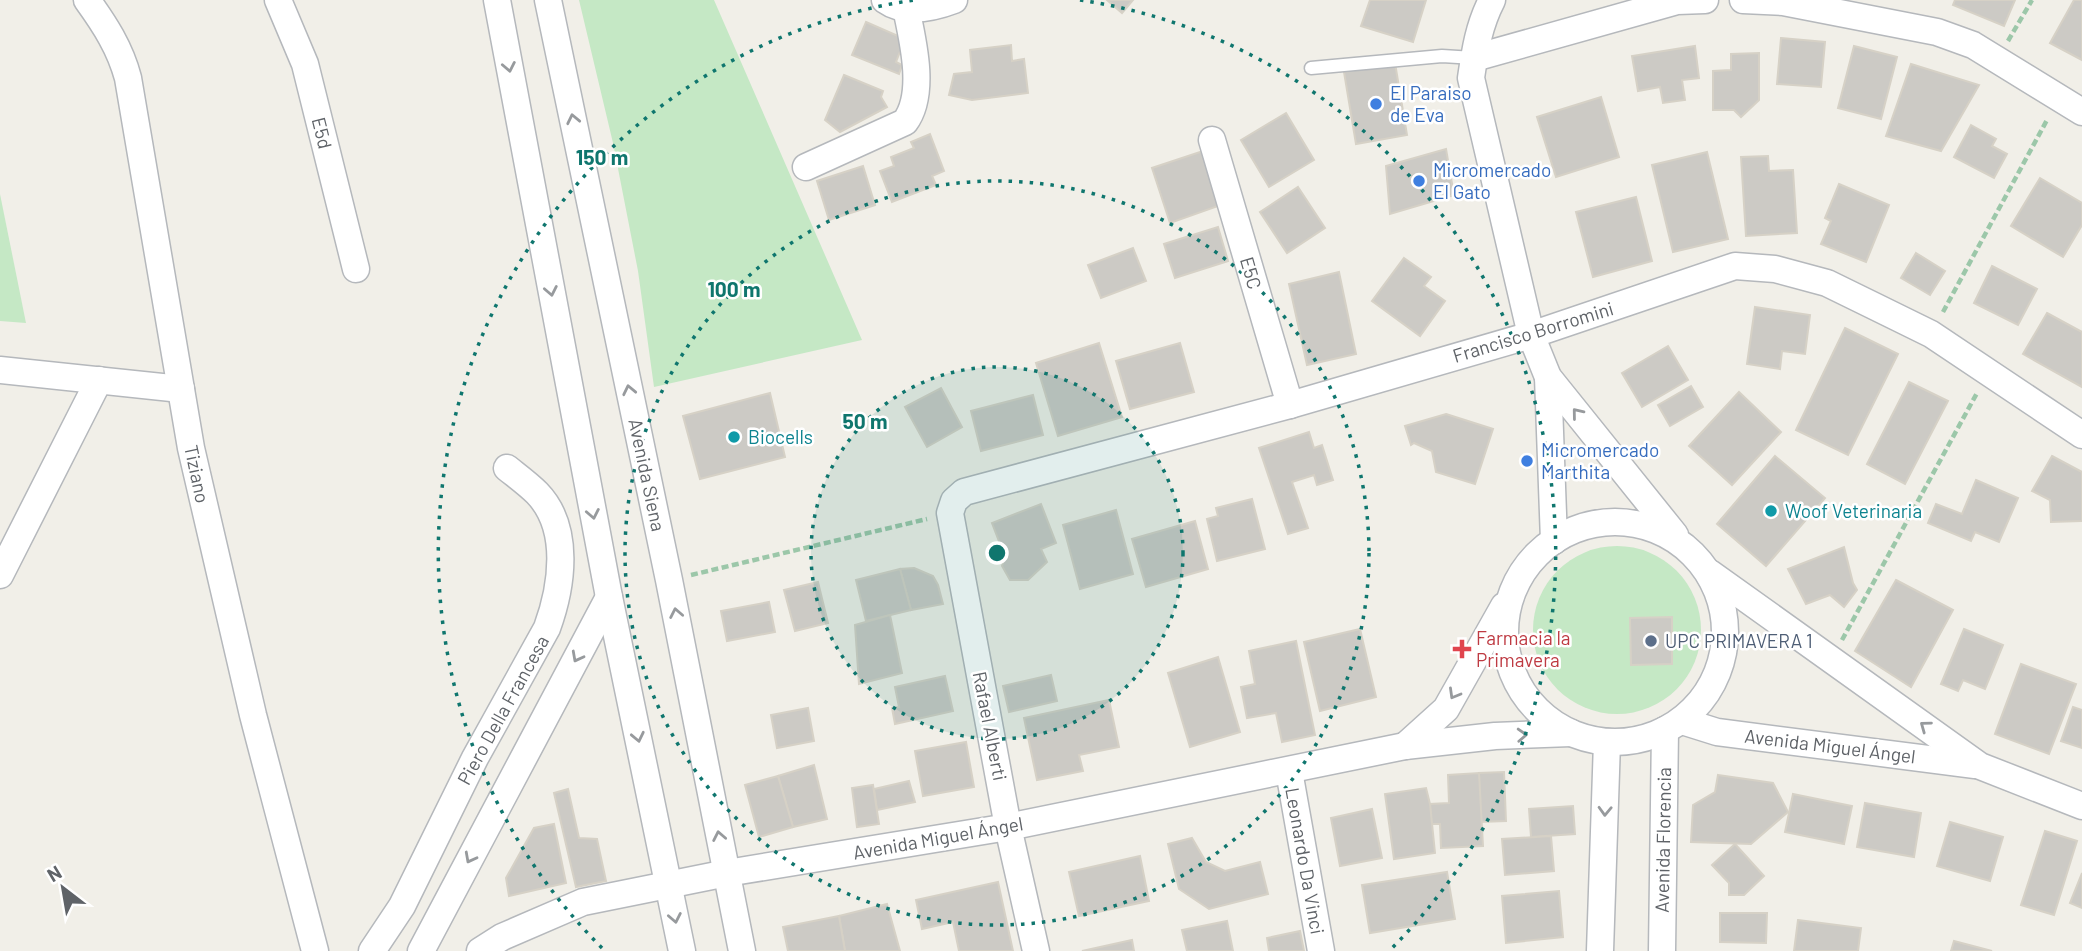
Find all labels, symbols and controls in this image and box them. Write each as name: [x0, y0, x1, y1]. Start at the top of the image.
one-way arrow: [501, 61, 516, 73]
place label: El Paraiso de Eva: [1390, 81, 1472, 126]
marker: El Paraiso de Eva: [1368, 96, 1384, 112]
one-way arrow: [566, 113, 581, 125]
street label: E5d: [307, 115, 337, 151]
text: 150 m: [576, 144, 628, 169]
place label: Micromercado El Gato: [1433, 158, 1551, 203]
marker: Micromercado El Gato: [1411, 173, 1427, 189]
street label: E5C: [1236, 254, 1267, 292]
text: 100 m: [707, 276, 761, 301]
one-way arrow: [543, 285, 558, 297]
street label: Francisco Borromini: [1450, 296, 1616, 367]
one-way arrow: [623, 384, 638, 396]
text: 50 m: [842, 408, 888, 433]
one-way arrow: [1572, 408, 1585, 420]
street label: Avenida Siena: [624, 416, 671, 533]
place label: Biocells: [748, 425, 813, 448]
marker: Biocells: [726, 429, 742, 445]
place label: Micromercado Marthita: [1541, 438, 1659, 483]
street label: Tiziano: [180, 443, 215, 505]
marker: Micromercado Marthita: [1519, 453, 1535, 469]
place label: Woof Veterinaria: [1785, 499, 1922, 522]
marker: Woof Veterinaria: [1763, 503, 1779, 519]
one-way arrow: [585, 508, 600, 520]
centre of rings: [985, 541, 1009, 565]
one-way arrow: [669, 607, 684, 619]
place label: Farmacia la Primavera: [1476, 626, 1571, 671]
place label: UPC PRIMAVERA 1: [1665, 629, 1813, 652]
street label: Piero Della Francesa: [452, 631, 553, 788]
marker: UPC PRIMAVERA 1: [1643, 633, 1659, 649]
marker: Farmacia la Primavera: [1454, 641, 1470, 657]
one-way arrow: [572, 650, 585, 662]
street label: Rafael Alberti: [969, 669, 1012, 783]
one-way arrow: [1449, 687, 1462, 699]
one-way arrow: [1920, 722, 1933, 734]
street label: Avenida Miguel Ángel: [1743, 724, 1917, 767]
one-way arrow: [1516, 727, 1527, 742]
one-way arrow: [630, 731, 645, 743]
street label: Avenida Florencia: [1650, 767, 1675, 913]
street label: Leonardo Da Vinci: [1281, 786, 1330, 936]
one-way arrow: [1597, 806, 1613, 816]
street label: Avenida Miguel Ángel: [851, 811, 1025, 864]
one-way arrow: [713, 830, 728, 842]
one-way arrow: [465, 851, 478, 863]
north arrow: [28, 853, 98, 923]
text: N: [43, 860, 65, 886]
one-way arrow: [667, 912, 682, 924]

